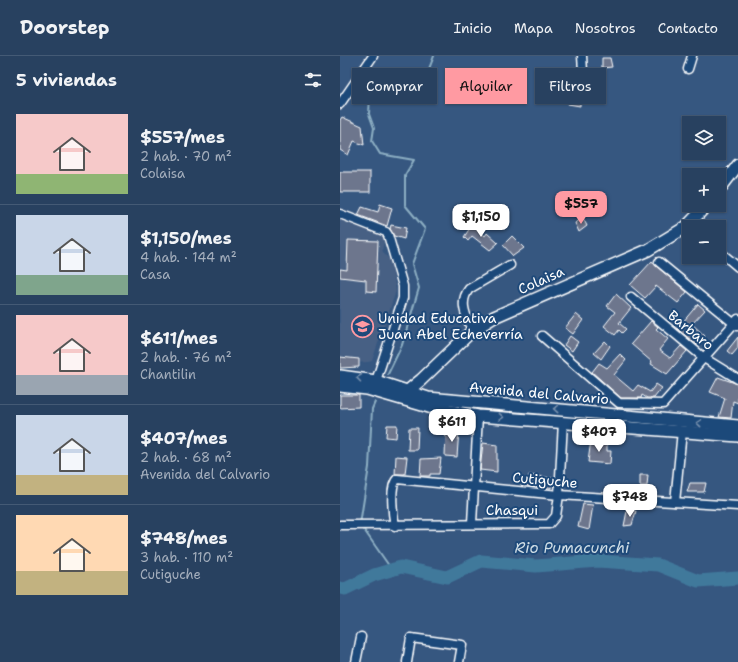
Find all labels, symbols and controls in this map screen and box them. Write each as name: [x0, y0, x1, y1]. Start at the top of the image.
text: Doorstep: [20, 15, 109, 40]
text: Inicio: [454, 19, 492, 37]
text: Mapa: [514, 19, 553, 37]
text: Nosotros: [575, 19, 636, 37]
text: Contacto: [658, 19, 718, 37]
chip: Comprar: [352, 68, 437, 104]
chip: Alquilar: [445, 68, 527, 104]
chip: Filtros: [535, 68, 606, 104]
text: 5 viviendas: [16, 69, 117, 91]
icon: filters: [302, 69, 324, 91]
map controls: [682, 116, 726, 264]
button: layers: [682, 116, 726, 160]
text: $557/mes: [140, 126, 225, 148]
icon: home: [48, 130, 96, 178]
text: 2 hab. · 70 m²: [140, 148, 232, 165]
text: Colaisa: [140, 165, 185, 182]
button: +: [682, 168, 726, 212]
pin: $557: [557, 191, 605, 225]
text: $557: [564, 195, 598, 212]
pin: $1,150: [448, 204, 514, 238]
text: $1,150: [461, 208, 501, 225]
button: −: [682, 220, 726, 264]
text: $1,150/mes: [140, 227, 232, 249]
icon: home: [48, 231, 96, 279]
text: 4 hab. · 144 m²: [140, 249, 237, 266]
street label: Colaisa: [515, 262, 567, 298]
text: Casa: [140, 266, 170, 283]
street label: Barbaro: [664, 306, 718, 354]
place label: Unidad Educativa Juan Abel Echeverría: [378, 309, 523, 343]
school or university icon: Unidad Educativa Juan Abel Echeverría: [349, 313, 375, 339]
text: $611/mes: [140, 327, 218, 349]
icon: home: [48, 331, 96, 379]
text: 2 hab. · 76 m²: [140, 349, 232, 366]
text: Chantilin: [140, 366, 196, 383]
one-way arrow: [356, 374, 362, 383]
street label: Avenida del Calvario: [468, 378, 610, 408]
one-way arrow: [553, 405, 559, 414]
pin: $611: [428, 409, 476, 443]
text: $611: [438, 413, 466, 430]
one-way arrow: [498, 413, 504, 422]
one-way arrow: [696, 418, 702, 427]
pin: $407: [575, 419, 623, 453]
text: $407: [581, 423, 617, 440]
text: $407/mes: [140, 427, 227, 449]
icon: home: [48, 431, 96, 479]
text: 2 hab. · 68 m²: [140, 449, 232, 466]
text: Avenida del Calvario: [140, 466, 270, 483]
street label: Cutiguche: [512, 468, 579, 492]
pin: $748: [606, 484, 654, 518]
text: $748: [612, 488, 648, 505]
street label: Chasqui: [486, 501, 538, 519]
text: $748/mes: [140, 527, 228, 549]
icon: home: [48, 531, 96, 579]
water label: Rio Pumacunchi: [515, 538, 630, 558]
text: 3 hab. · 110 m²: [140, 549, 233, 566]
text: Cutiguche: [140, 566, 201, 583]

